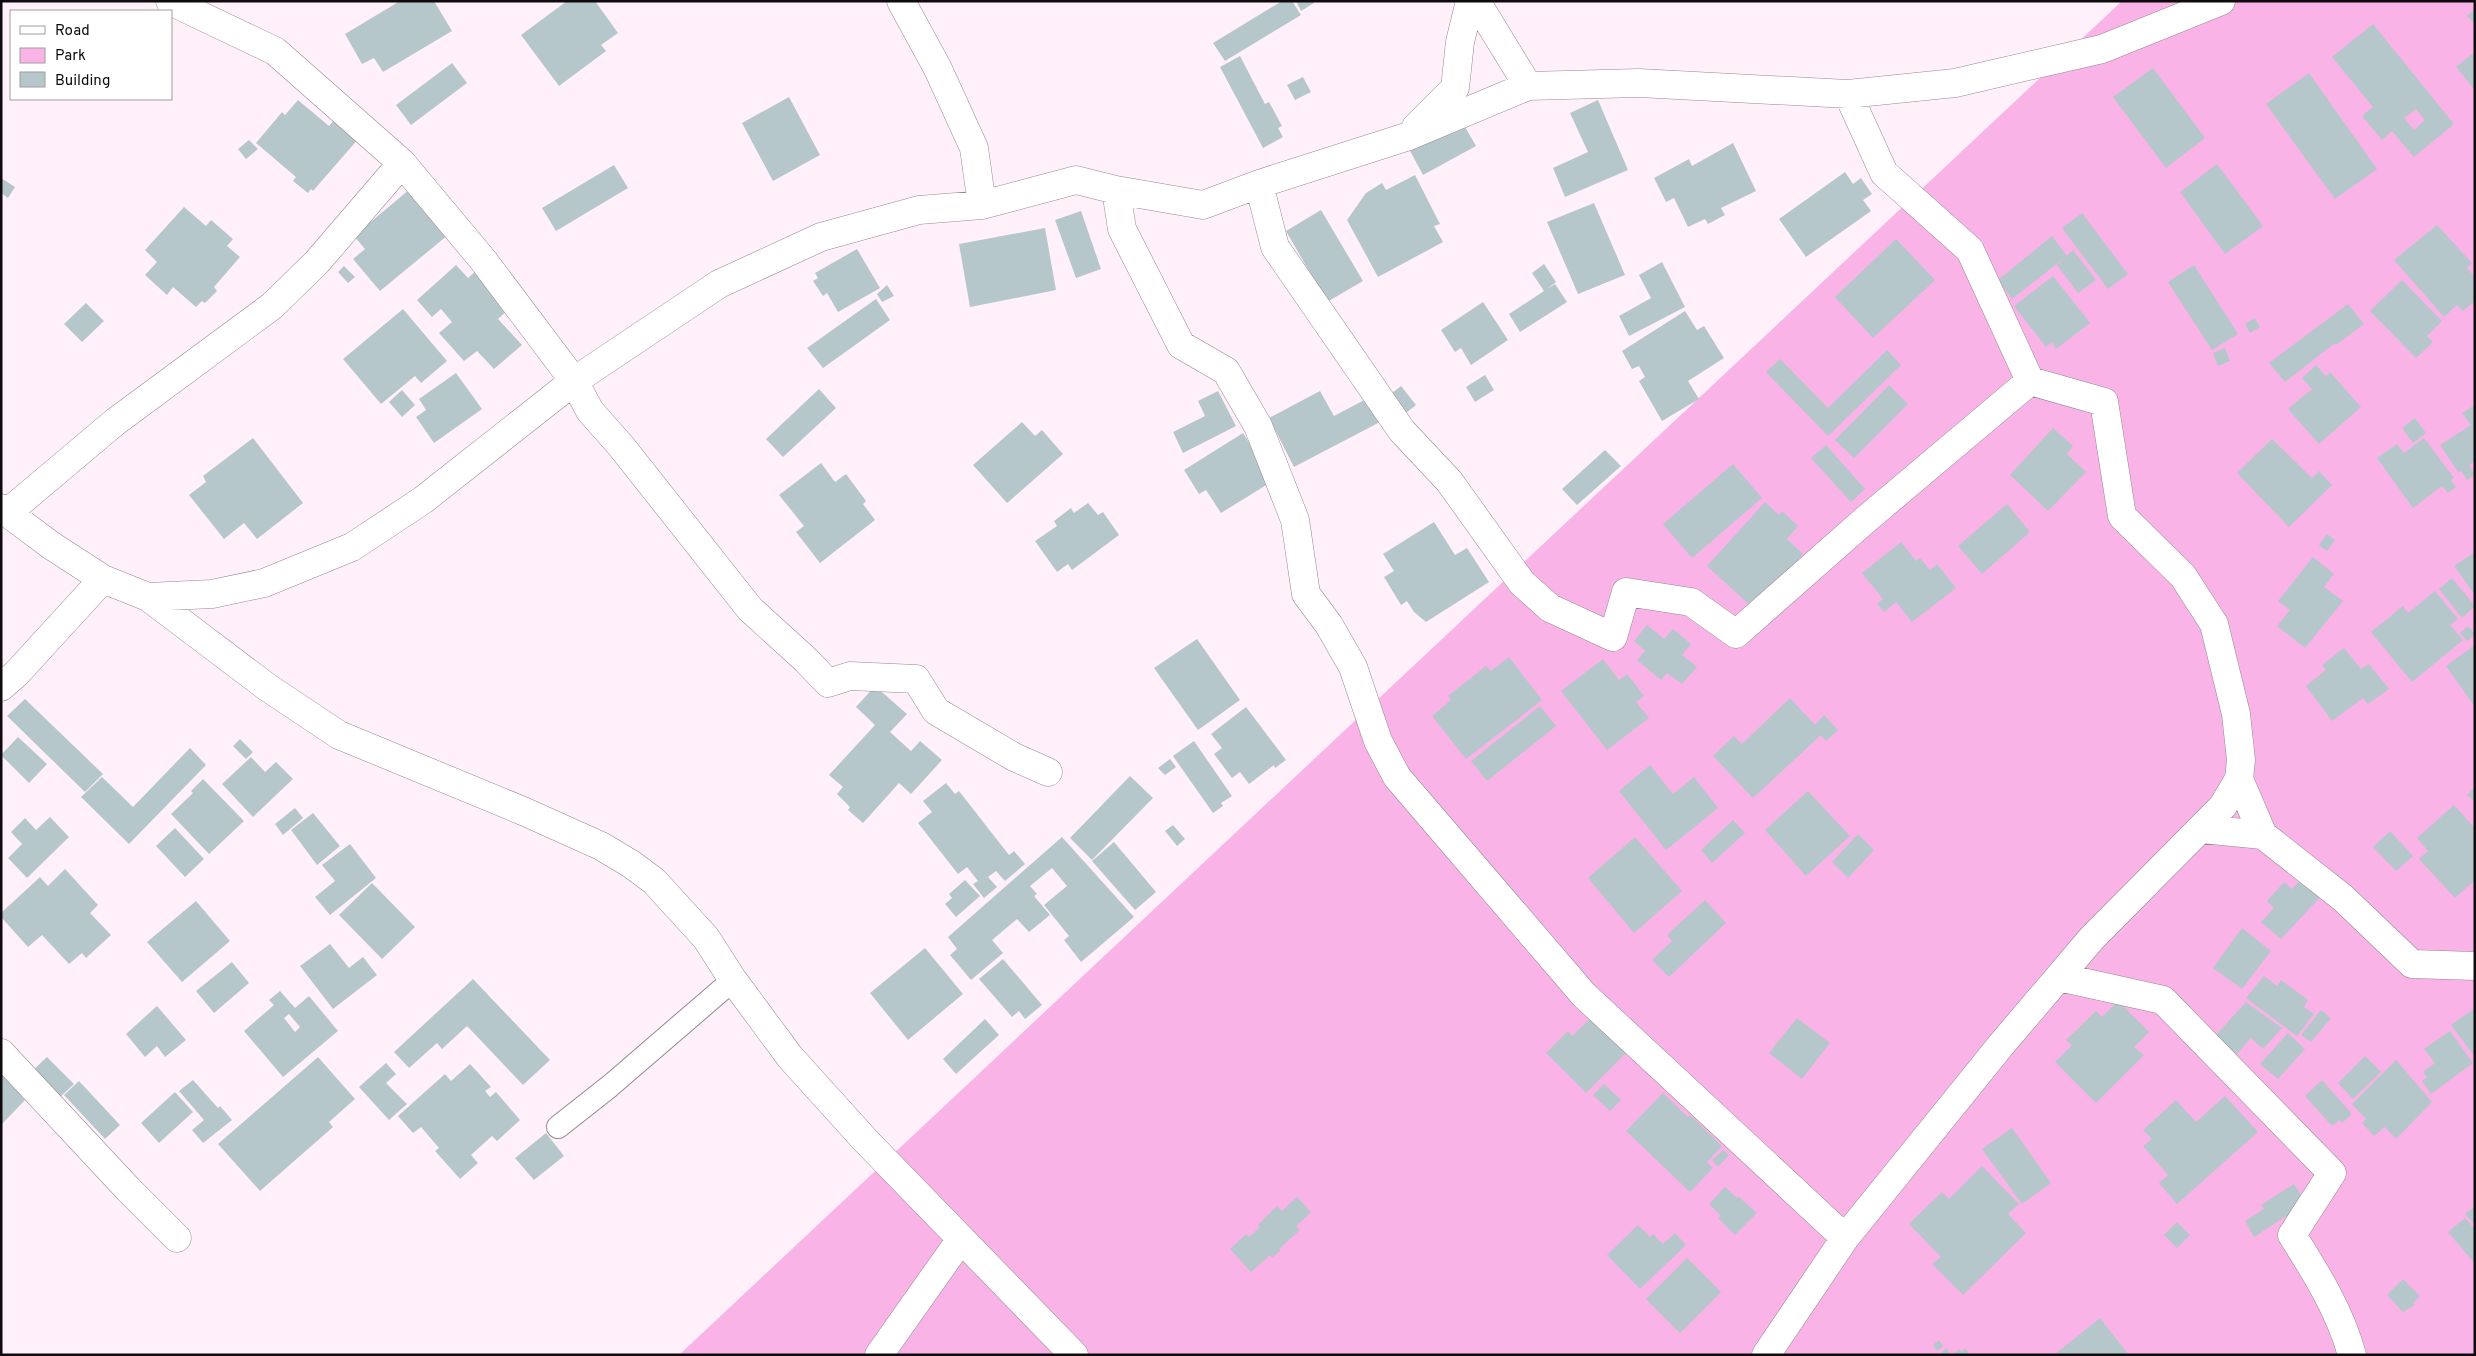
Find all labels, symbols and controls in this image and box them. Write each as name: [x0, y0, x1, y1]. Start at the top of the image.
legend: [10, 10, 172, 100]
text: Road: [55, 22, 90, 41]
text: Park: [55, 47, 86, 66]
text: Building: [55, 72, 110, 91]

